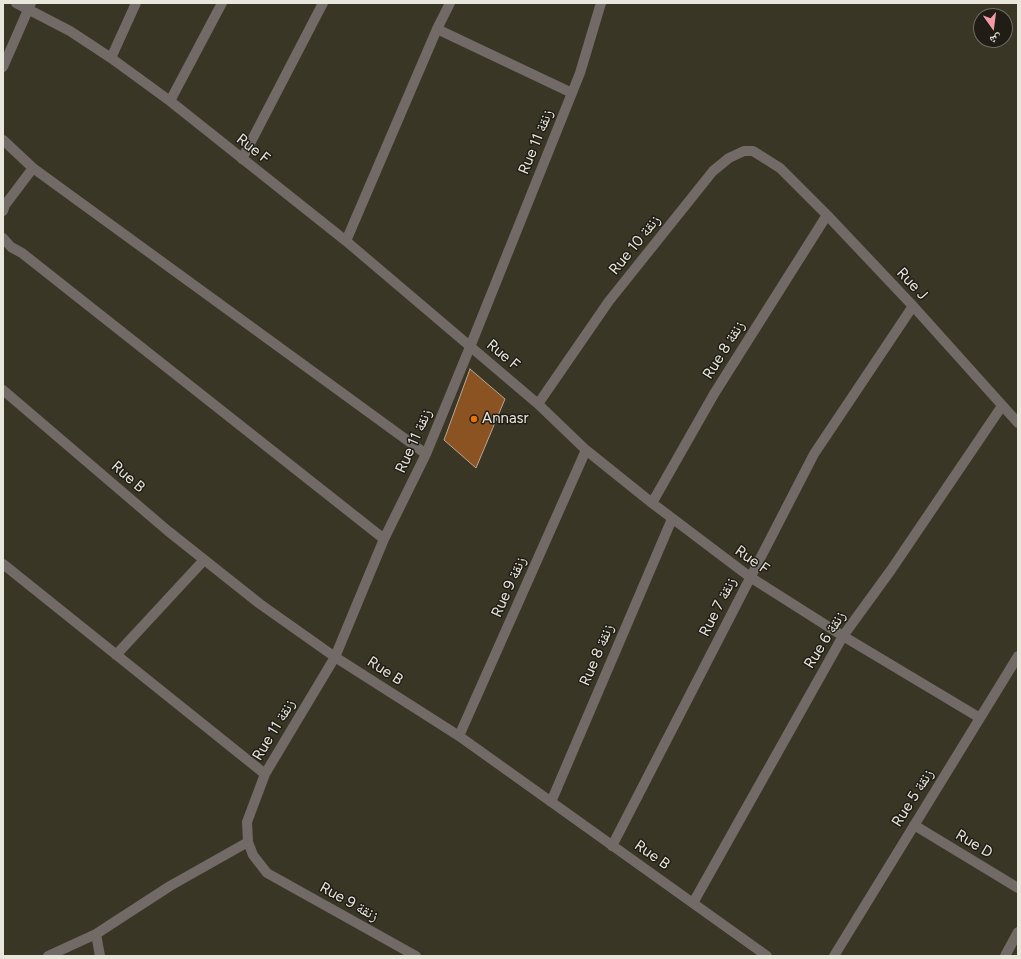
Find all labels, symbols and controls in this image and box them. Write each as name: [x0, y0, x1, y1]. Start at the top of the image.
north arrow: [973, 8, 1013, 48]
text: ش: [989, 31, 1003, 47]
street label: Rue 11 زنقة: [515, 107, 557, 177]
street label: Rue F: [233, 130, 273, 168]
street label: Rue 10 زنقة: [605, 211, 665, 279]
street label: Rue J: [893, 264, 931, 304]
street label: Rue 8 زنقة: [699, 318, 749, 382]
street label: Rue F: [483, 336, 523, 374]
street label: Rue 11 زنقة: [392, 406, 436, 476]
place label: Annasr: [482, 410, 529, 428]
marker: Annasr: [469, 414, 479, 424]
street label: Rue B: [107, 457, 149, 497]
street label: Rue F: [731, 542, 773, 578]
street label: Rue 9 زنقة: [488, 554, 530, 620]
street label: Rue 7 زنقة: [695, 574, 741, 640]
street label: Rue 6 زنقة: [800, 608, 850, 672]
street label: Rue 8 زنقة: [576, 622, 618, 688]
street label: Rue B: [364, 653, 406, 689]
street label: Rue 11 زنقة: [249, 696, 299, 764]
street label: Rue 5 زنقة: [888, 766, 938, 830]
street label: Rue D: [952, 826, 996, 862]
street label: Rue B: [631, 836, 673, 874]
street label: Rue 9 زنقة: [316, 879, 382, 925]

